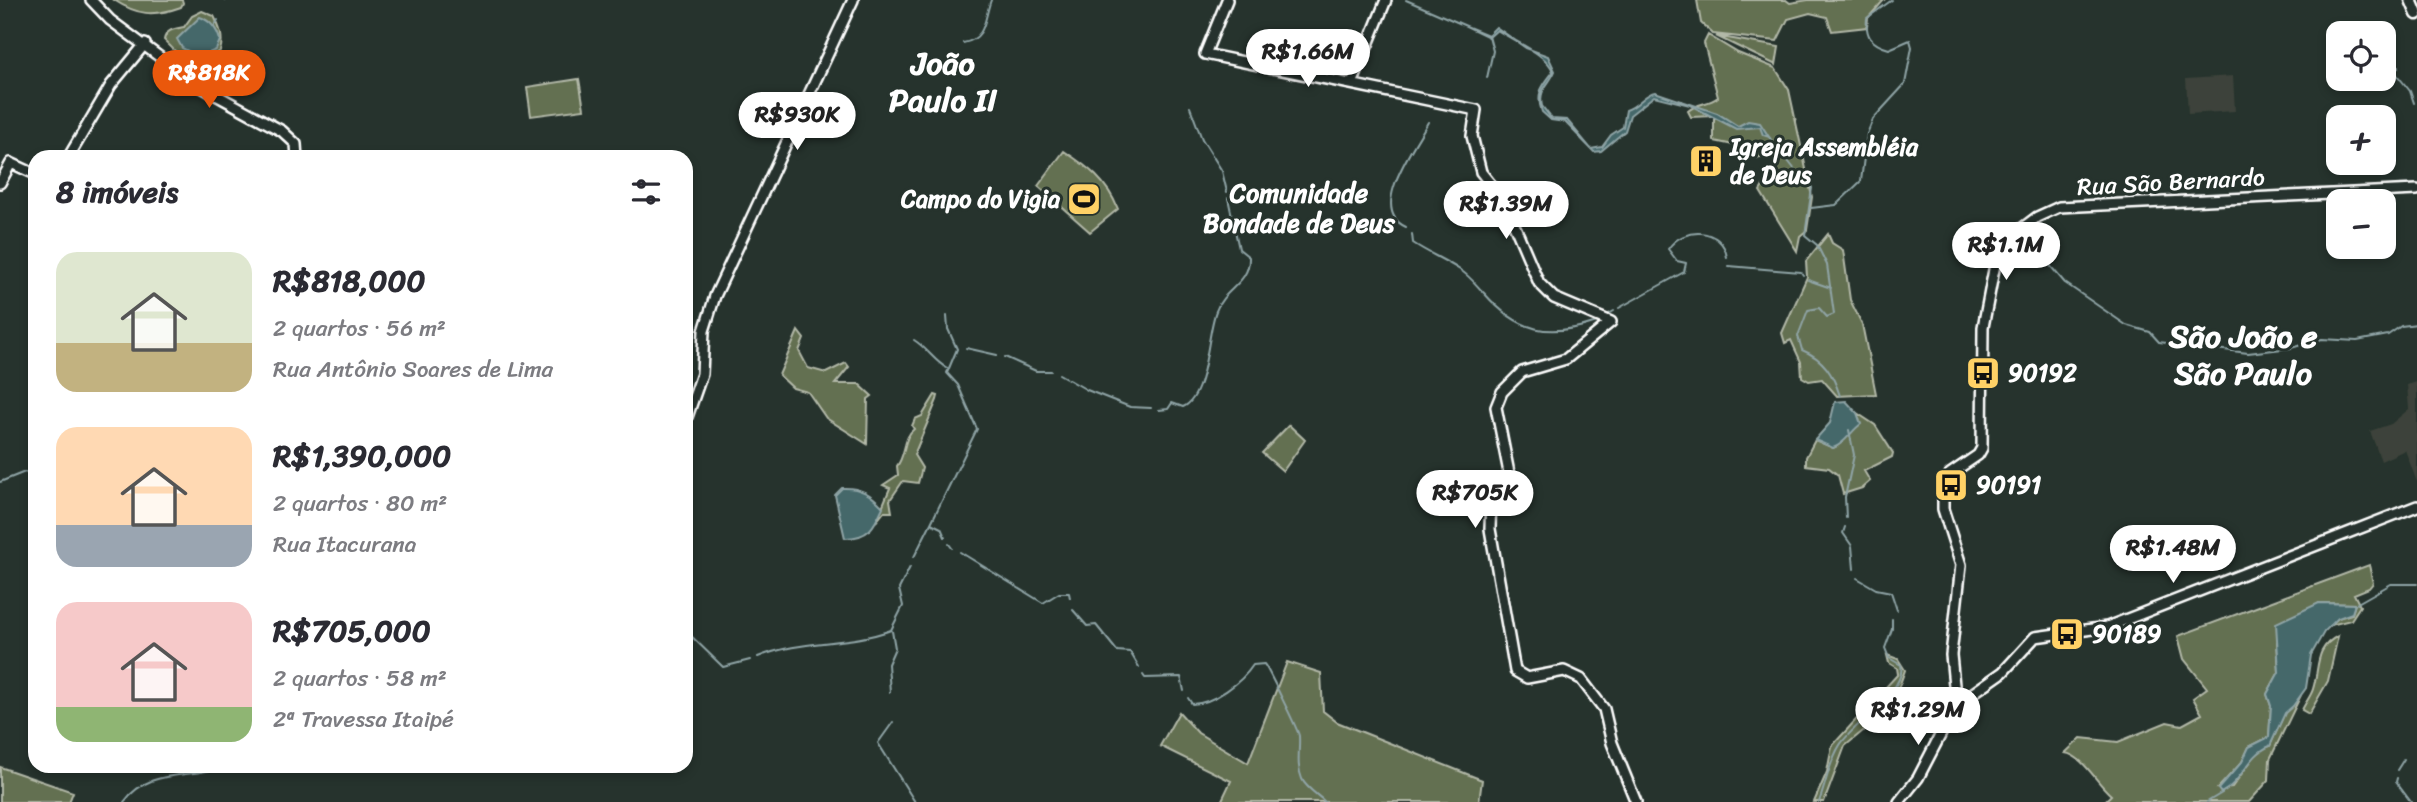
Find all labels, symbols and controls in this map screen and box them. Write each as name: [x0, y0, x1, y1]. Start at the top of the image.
map controls: [2326, 21, 2396, 259]
button: locate: [2326, 21, 2396, 91]
pin: R$1.66M: [1243, 29, 1373, 89]
text: R$1.66M: [1262, 31, 1354, 72]
district label: João Paulo II: [889, 35, 998, 129]
pin: R$818K: [152, 50, 266, 110]
text: R$818K: [168, 52, 250, 93]
pin: R$930K: [740, 92, 854, 152]
text: R$930K: [755, 94, 839, 135]
button: +: [2326, 105, 2396, 175]
place label: Igreja Assembléia de Deus: [1728, 126, 1919, 196]
building icon: Igreja Assembléia de Deus: [1687, 142, 1725, 180]
street label: Rua São Bernardo: [2076, 156, 2266, 208]
text: 8 imóveis: [56, 165, 178, 219]
district label: Comunidade Bondade de Deus: [1203, 170, 1396, 246]
icon: filters: [627, 173, 665, 211]
place label: Campo do Vigia: [900, 178, 1061, 220]
sports icon: Campo do Vigia: [1065, 180, 1103, 218]
pin: R$1.39M: [1441, 182, 1571, 241]
text: R$1.39M: [1460, 183, 1552, 224]
button: −: [2326, 189, 2396, 259]
pin: R$1.1M: [1949, 222, 2063, 282]
text: R$1.1M: [1968, 224, 2044, 265]
text: R$818,000: [273, 254, 425, 308]
icon: home: [112, 280, 196, 364]
text: 2 quartos · 56 m²: [273, 308, 446, 349]
district label: São João e São Paulo: [2168, 308, 2318, 402]
text: Rua Antônio Soares de Lima: [273, 349, 553, 390]
place label: 90192: [2008, 352, 2077, 394]
bus stop icon: 90192: [1964, 354, 2002, 392]
text: R$1,390,000: [273, 429, 451, 483]
icon: home: [112, 455, 196, 539]
place label: 90191: [1976, 464, 2041, 506]
bus stop icon: 90191: [1932, 466, 1970, 504]
pin: R$705K: [1418, 470, 1532, 530]
text: R$705K: [1432, 472, 1518, 513]
text: 2 quartos · 80 m²: [273, 483, 447, 524]
text: Rua Itacurana: [273, 524, 416, 565]
pin: R$1.48M: [2108, 526, 2238, 585]
text: R$1.48M: [2126, 527, 2220, 568]
text: R$705,000: [273, 604, 431, 658]
place label: 90189: [2092, 613, 2162, 655]
bus stop icon: 90189: [2048, 615, 2086, 653]
icon: home: [112, 630, 196, 714]
text: 2 quartos · 58 m²: [273, 658, 447, 699]
pin: R$1.29M: [1853, 688, 1983, 747]
text: R$1.29M: [1871, 689, 1965, 730]
text: 2ª Travessa Itaipé: [273, 699, 454, 740]

